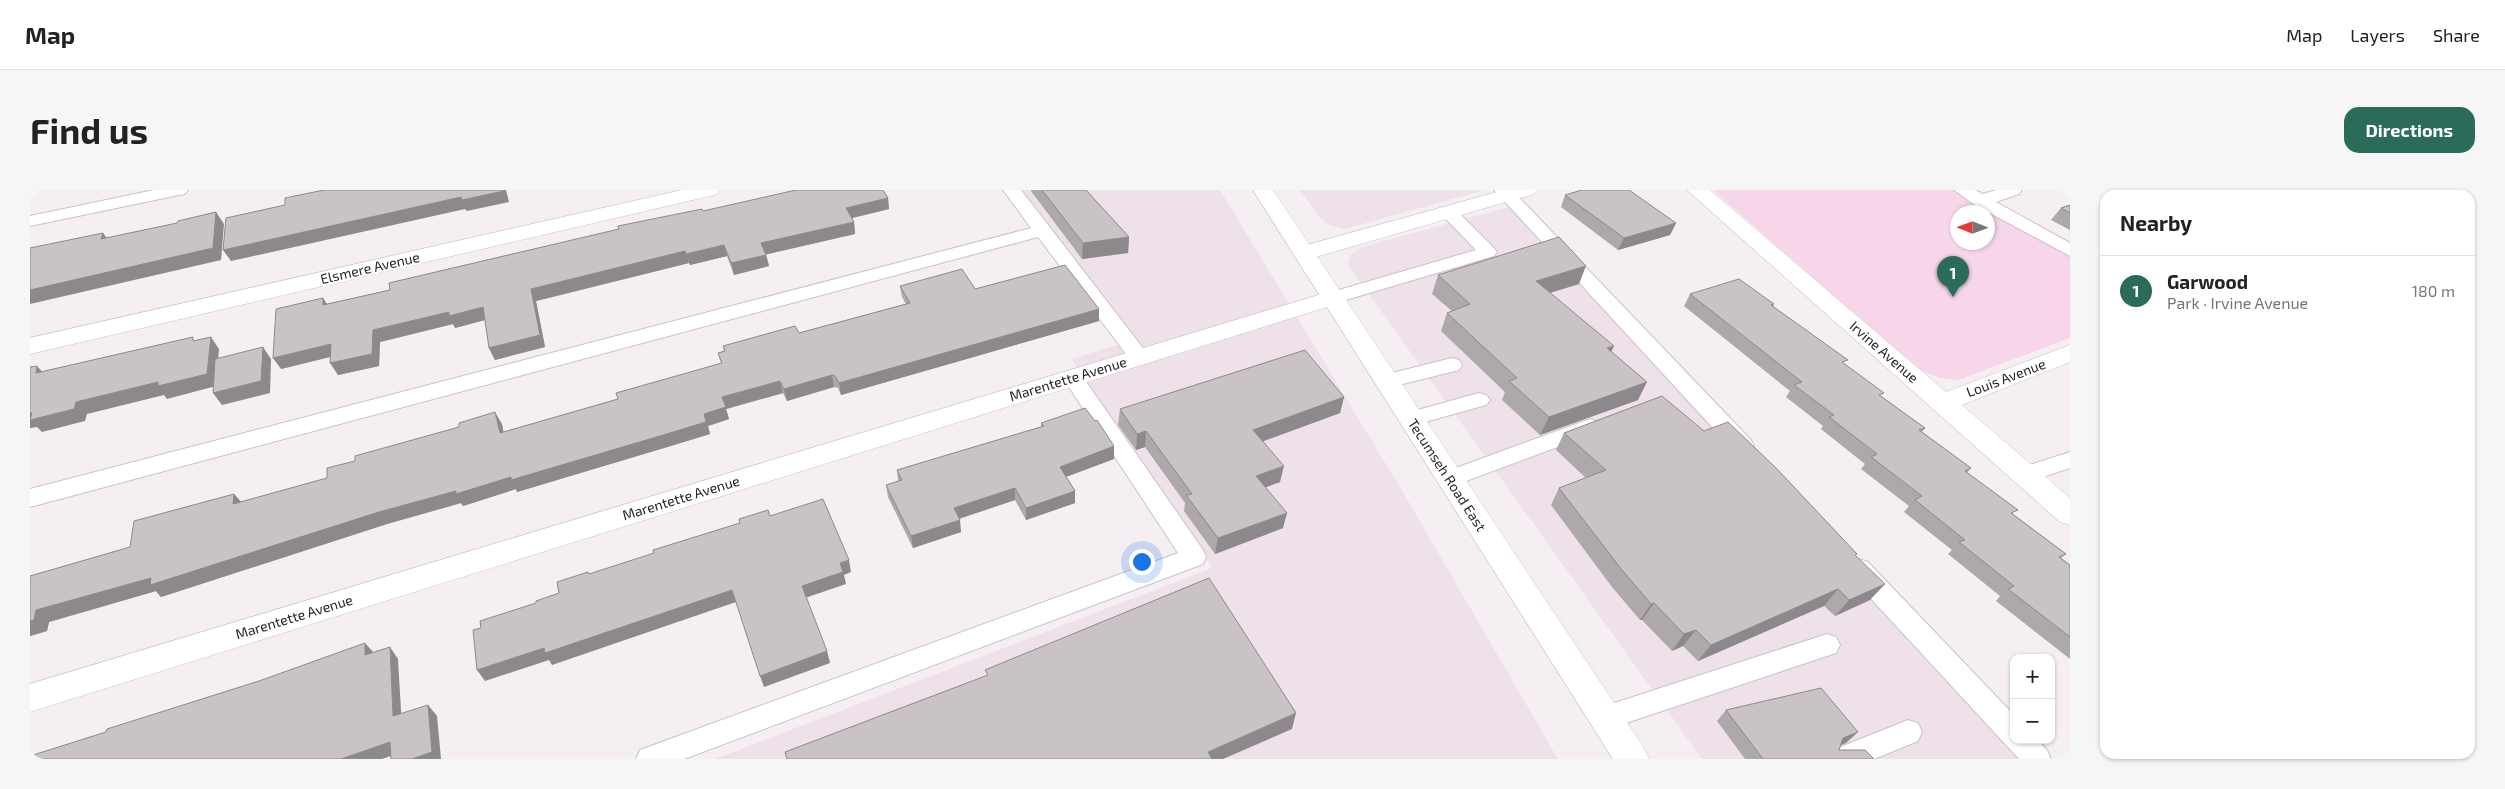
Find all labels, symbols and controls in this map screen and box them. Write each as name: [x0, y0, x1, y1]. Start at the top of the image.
text: Map: [25, 20, 75, 49]
text: Map: [2286, 24, 2322, 46]
text: Layers: [2350, 24, 2405, 46]
text: Share: [2433, 24, 2480, 46]
button: Directions: [2344, 107, 2475, 153]
text: Find us: [30, 109, 148, 151]
north arrow: [1950, 205, 1995, 250]
text: Nearby: [2120, 210, 2192, 235]
street label: Elsmere Avenue: [319, 248, 421, 287]
pin: 1: [1937, 256, 1969, 297]
text: Garwood: [2167, 270, 2248, 293]
text: 1: [2133, 281, 2139, 300]
text: 180 m: [2412, 281, 2455, 300]
text: Park · Irvine Avenue: [2167, 293, 2308, 312]
street label: Irvine Avenue: [1846, 317, 1922, 386]
street label: Marentette Avenue: [1007, 353, 1129, 404]
street label: Louis Avenue: [1964, 355, 2048, 400]
street label: Tecumseh Road East: [1405, 415, 1490, 534]
street label: Marentette Avenue: [620, 472, 742, 523]
your location: [1129, 549, 1155, 575]
street label: Marentette Avenue: [233, 591, 355, 642]
map controls: [2010, 654, 2055, 744]
button: +: [2010, 654, 2055, 699]
button: −: [2010, 699, 2055, 744]

